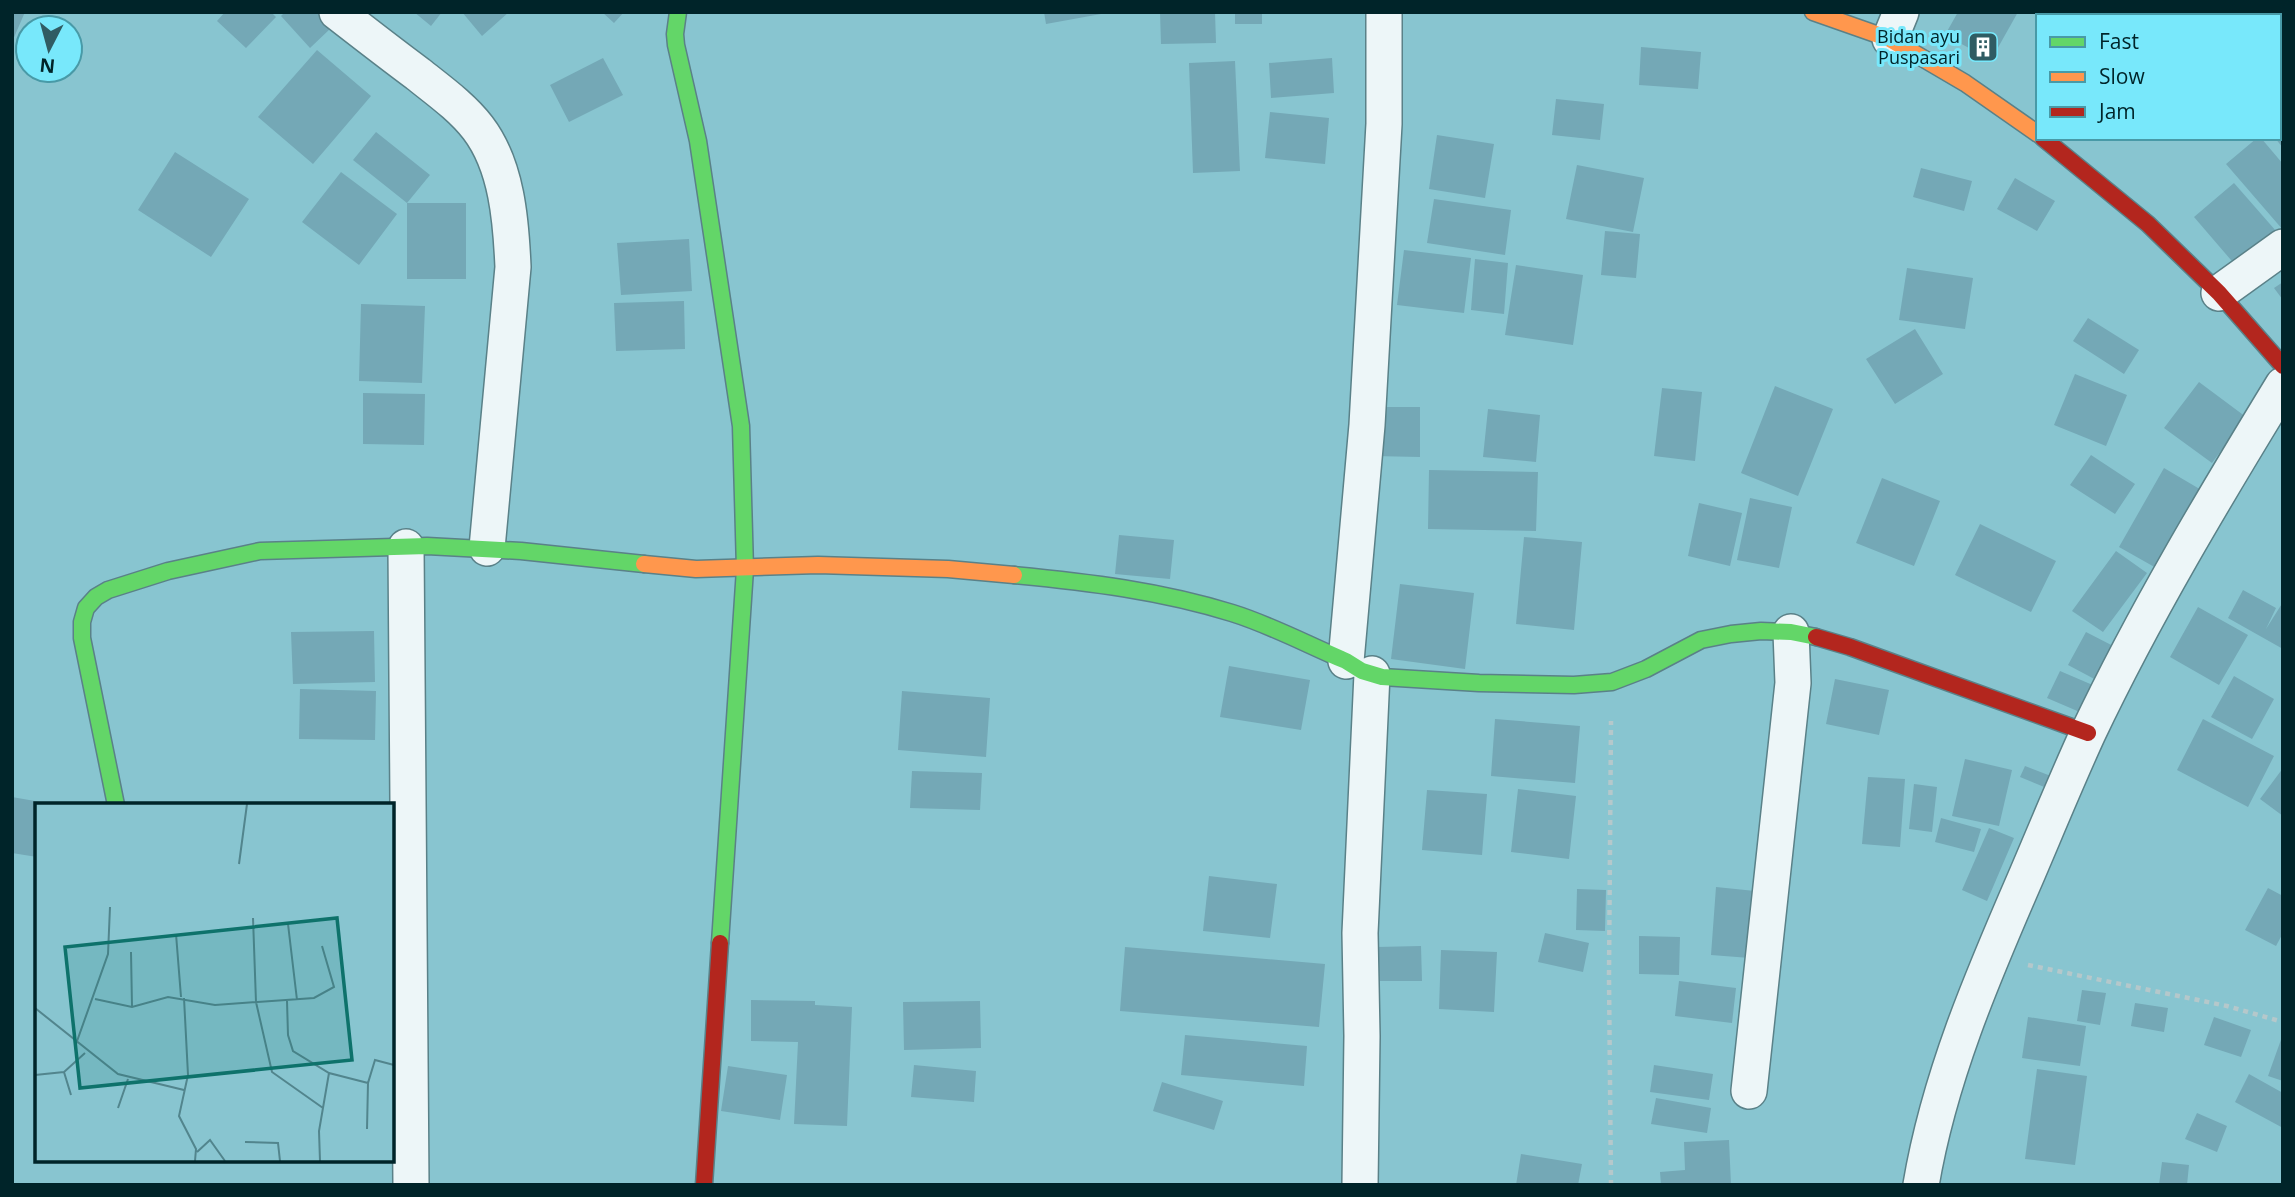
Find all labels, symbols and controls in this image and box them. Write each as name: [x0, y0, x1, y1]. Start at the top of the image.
north arrow: [14, 14, 84, 84]
legend: [2036, 14, 2281, 140]
place label: Bidan ayu Puspasari: [1877, 24, 1960, 69]
text: Fast: [2099, 27, 2139, 55]
building icon: Bidan ayu Puspasari: [1966, 30, 2000, 64]
text: N: [38, 52, 56, 80]
text: Slow: [2099, 62, 2145, 90]
text: Jam: [2097, 97, 2136, 125]
inset map: [35, 803, 394, 1162]

